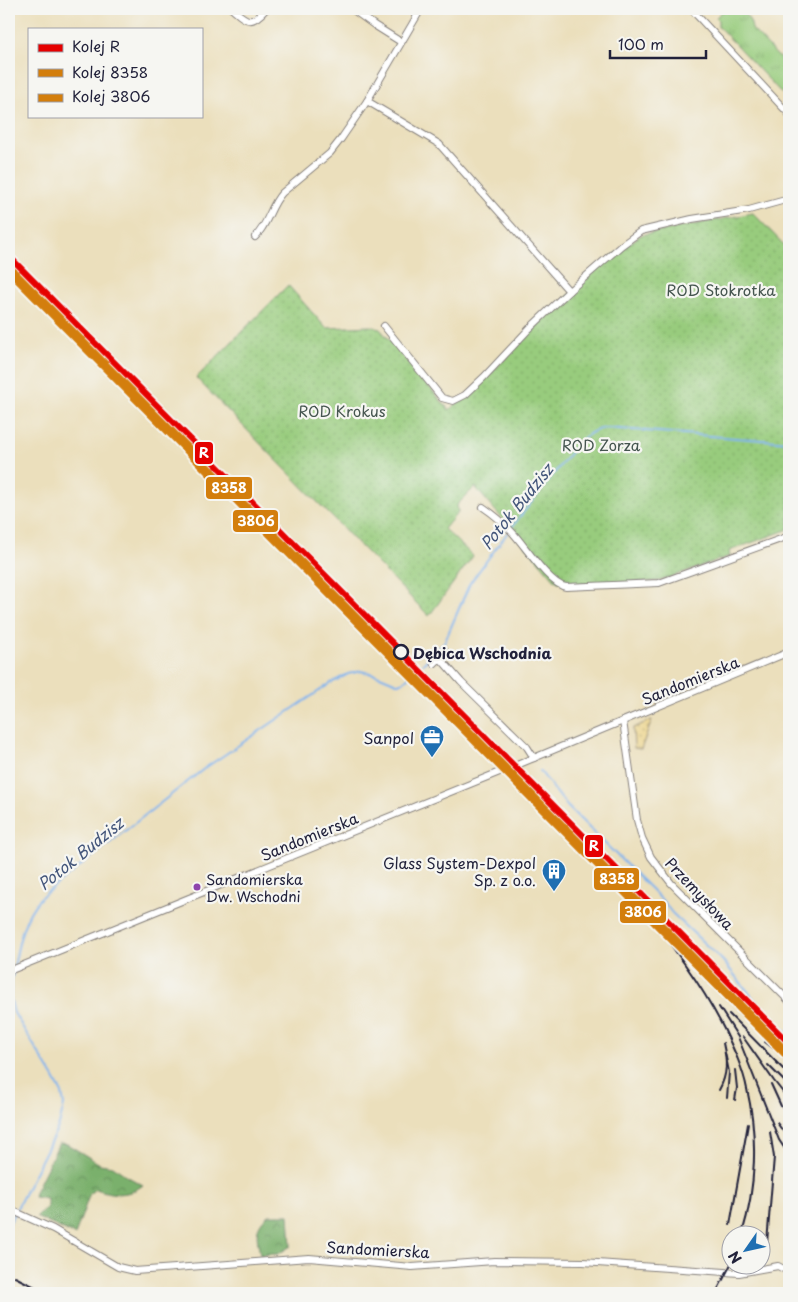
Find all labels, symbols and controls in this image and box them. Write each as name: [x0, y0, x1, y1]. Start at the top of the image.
legend: [28, 28, 202, 118]
scale bar: [610, 28, 707, 60]
text: 100 m: [618, 32, 664, 55]
text: Kolej R: [72, 34, 120, 57]
text: Kolej 8358: [72, 60, 148, 83]
text: Kolej 3806: [72, 84, 150, 107]
park label: ROD Stokrotka: [666, 278, 776, 301]
park label: ROD Krokus: [298, 399, 386, 422]
park label: ROD Zorza: [562, 433, 641, 456]
line badge: R: [194, 441, 214, 465]
text: R: [199, 442, 209, 463]
water label: Potok Budzisz: [474, 456, 559, 554]
line badge: 8358: [205, 476, 253, 500]
text: 8358: [211, 477, 247, 498]
line badge: 3806: [232, 509, 279, 533]
text: 3806: [237, 510, 275, 531]
place label: Dębica Wschodnia: [413, 641, 552, 664]
marker: Dębica Wschodnia: [393, 644, 409, 660]
street label: Sandomierska: [638, 650, 743, 710]
office icon: Sanpol: [419, 724, 445, 758]
place label: Sanpol: [363, 726, 414, 749]
street label: Sandomierska: [257, 806, 362, 866]
water label: Potok Budzisz: [32, 810, 130, 895]
line badge: R: [584, 834, 604, 858]
text: R: [589, 835, 599, 856]
place label: Glass System-Dexpol Sp. z o.o.: [383, 851, 536, 891]
street label: Przemysłowa: [660, 852, 740, 935]
building icon: Glass System-Dexpol Sp. z o.o.: [541, 858, 567, 892]
line badge: 8358: [593, 867, 640, 891]
text: 8358: [599, 868, 635, 889]
place label: Sandomierska Dw. Wschodni: [206, 869, 303, 907]
marker: Sandomierska Dw. Wschodni: [192, 882, 202, 892]
line badge: 3806: [619, 900, 667, 924]
text: 3806: [624, 901, 662, 922]
north arrow: [720, 1224, 770, 1274]
street label: Sandomierska: [326, 1235, 431, 1263]
text: N: [723, 1247, 747, 1268]

